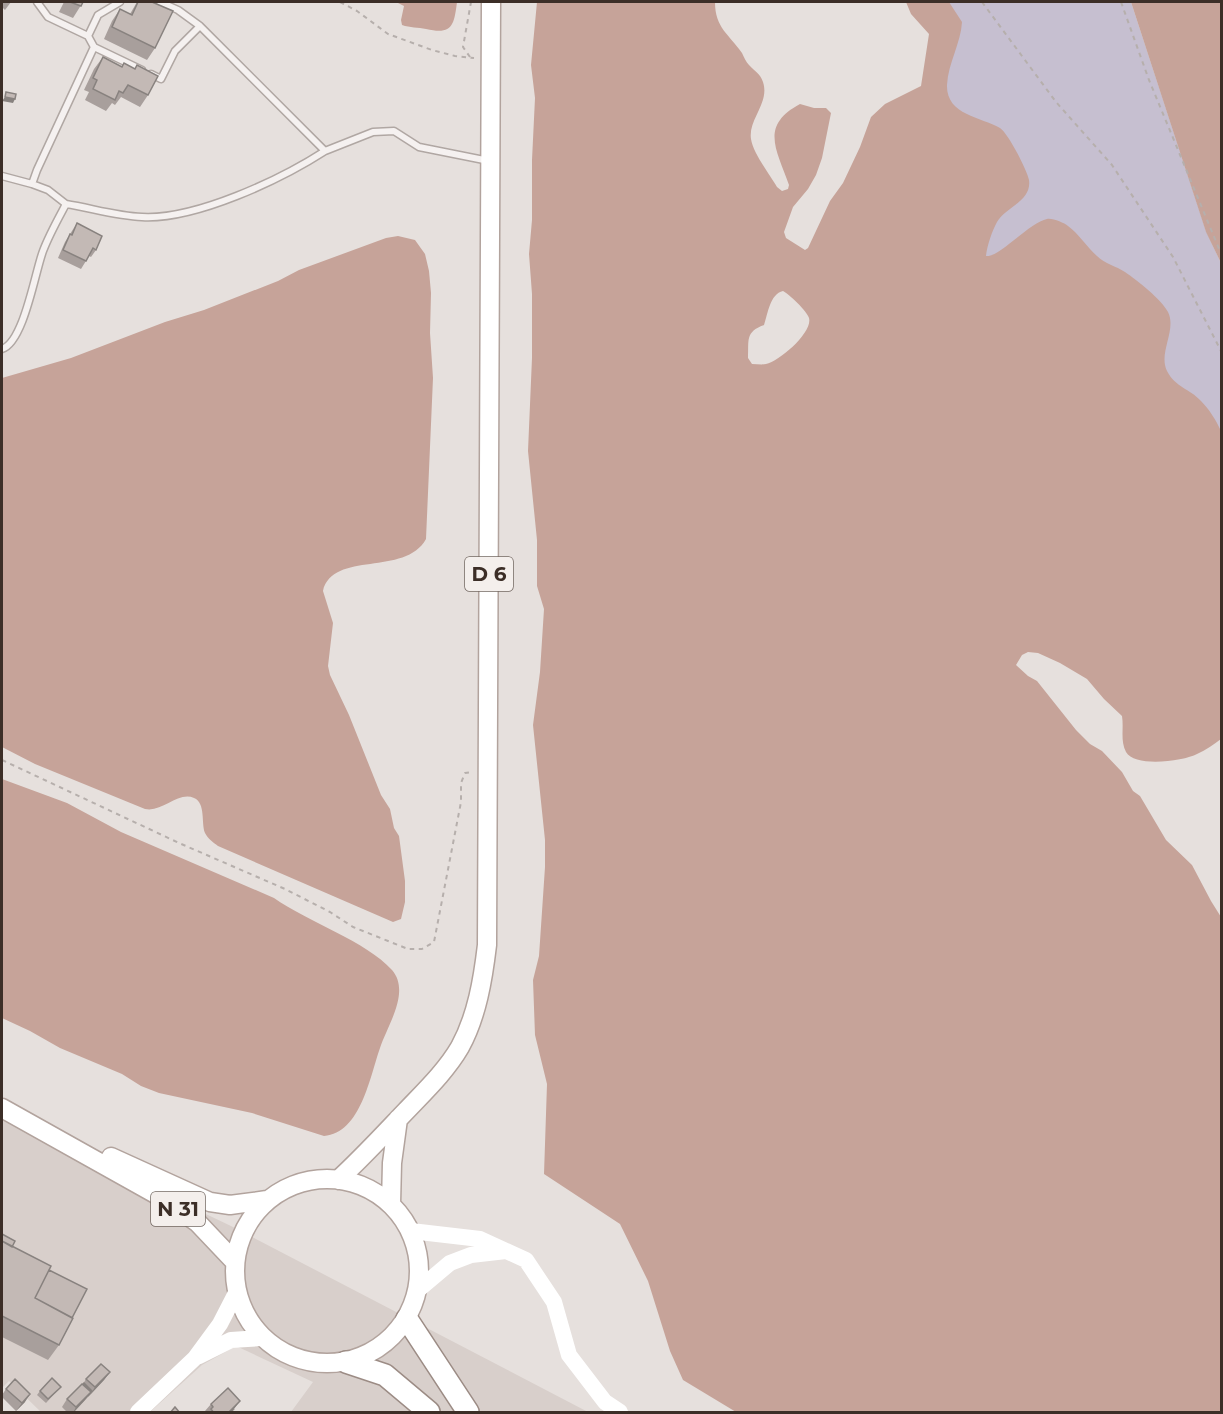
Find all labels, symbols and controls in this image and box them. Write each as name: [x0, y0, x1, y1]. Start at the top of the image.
road number: D 6: [465, 557, 513, 591]
road number: N 31: [151, 1192, 205, 1226]

